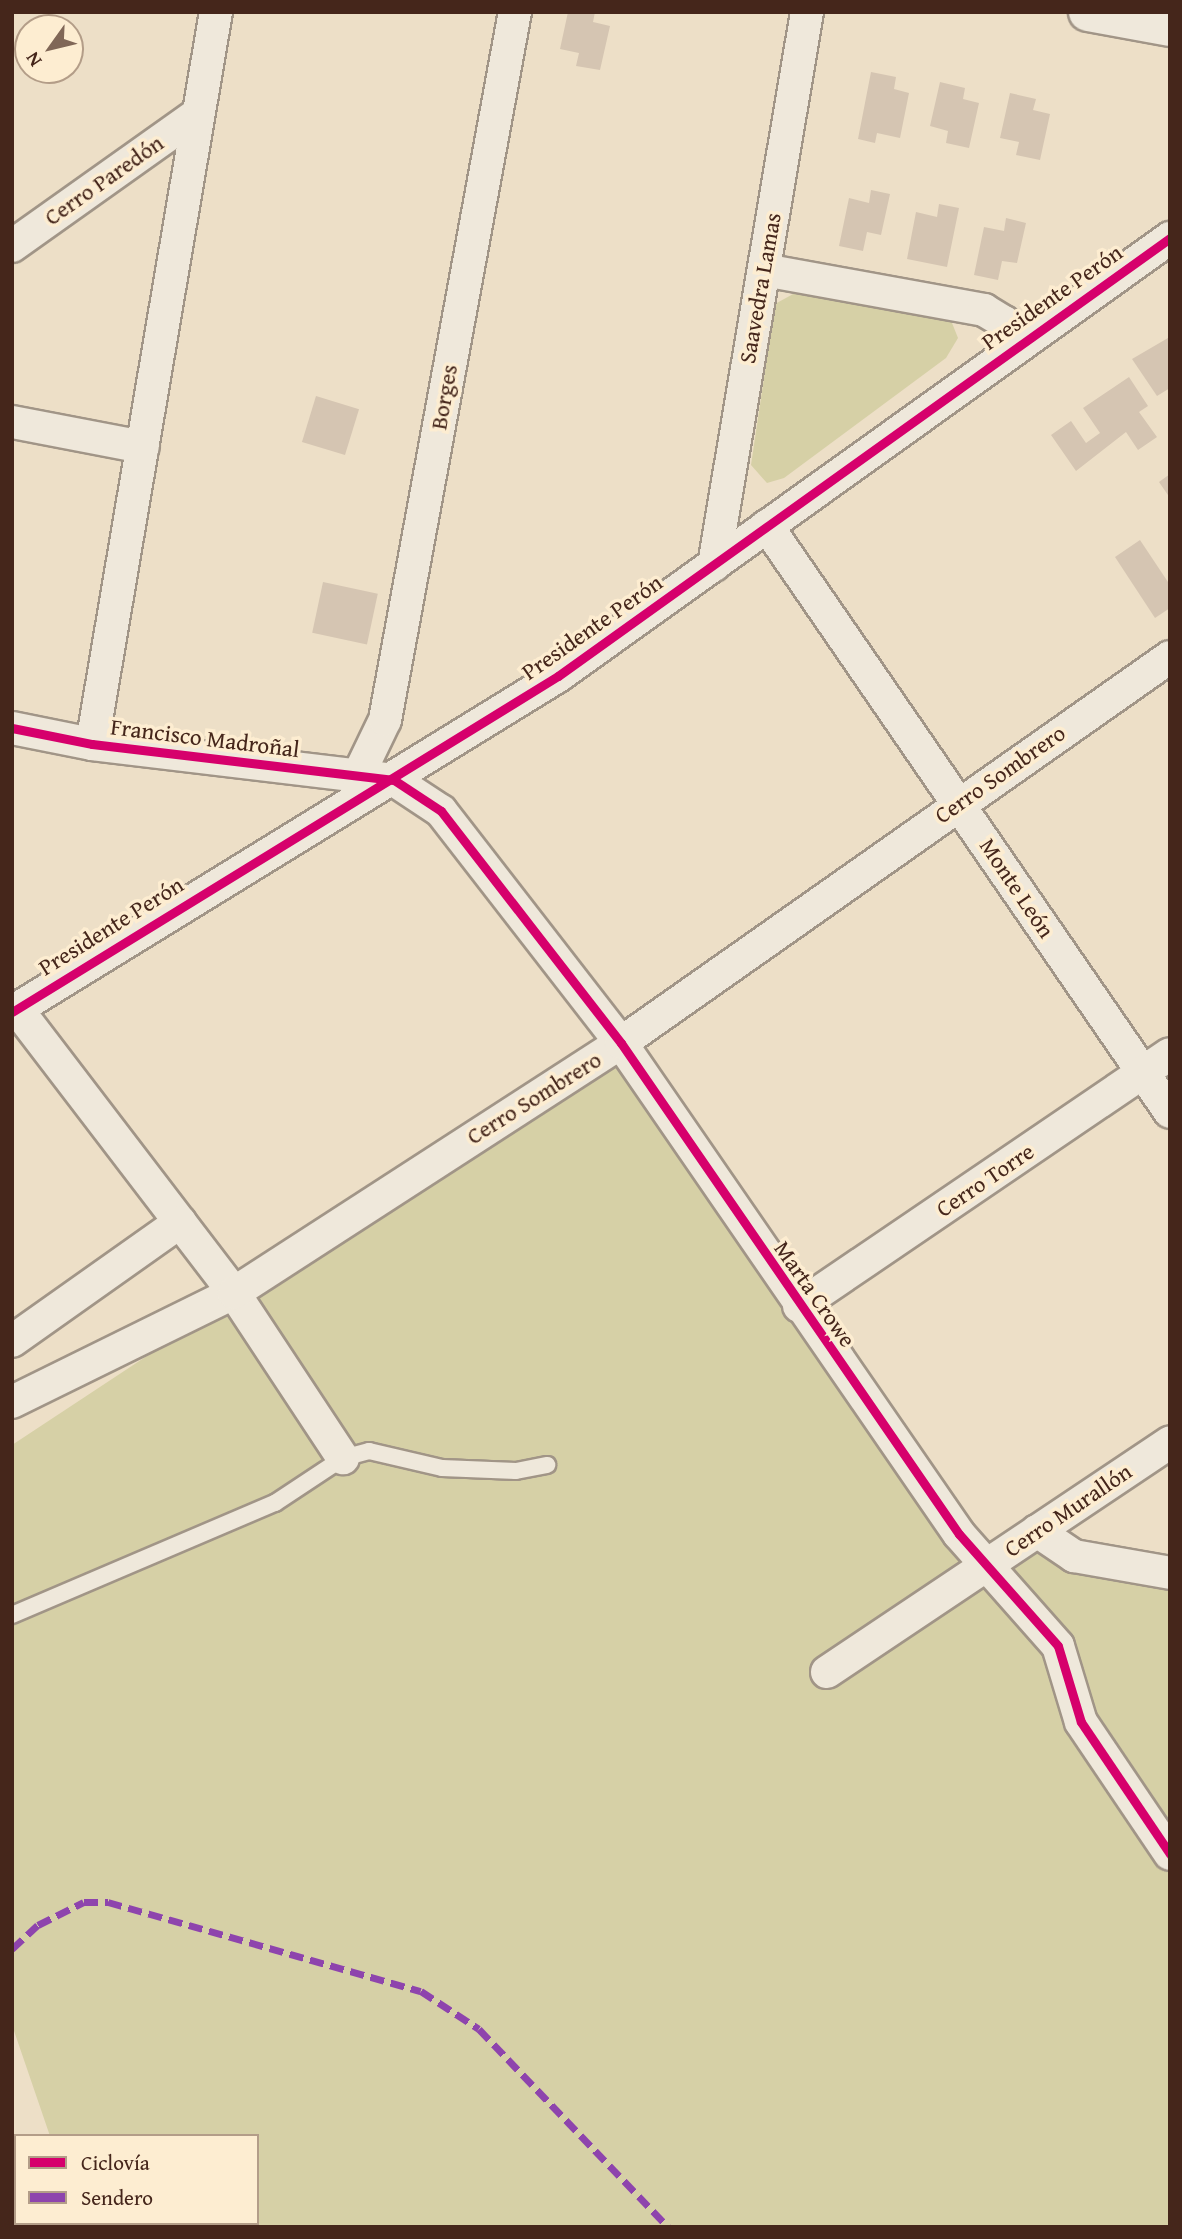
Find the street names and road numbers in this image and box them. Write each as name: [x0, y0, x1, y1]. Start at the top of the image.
street label: Cerro Paredón: [39, 129, 169, 231]
street label: Saavedra Lamas: [733, 210, 787, 366]
street label: Presidente Perón: [976, 238, 1128, 356]
street label: Borges: [425, 362, 463, 432]
street label: Presidente Perón: [516, 568, 668, 686]
street label: Francisco Madroñal: [109, 713, 301, 763]
street label: Cerro Sombrero: [929, 719, 1071, 829]
street label: Monte León: [974, 833, 1060, 943]
street label: Presidente Perón: [34, 871, 188, 981]
street label: Cerro Sombrero: [462, 1046, 606, 1150]
street label: Cerro Torre: [931, 1137, 1039, 1223]
street label: Marta Crowe: [768, 1236, 862, 1352]
street label: Cerro Murallón: [999, 1457, 1137, 1563]

